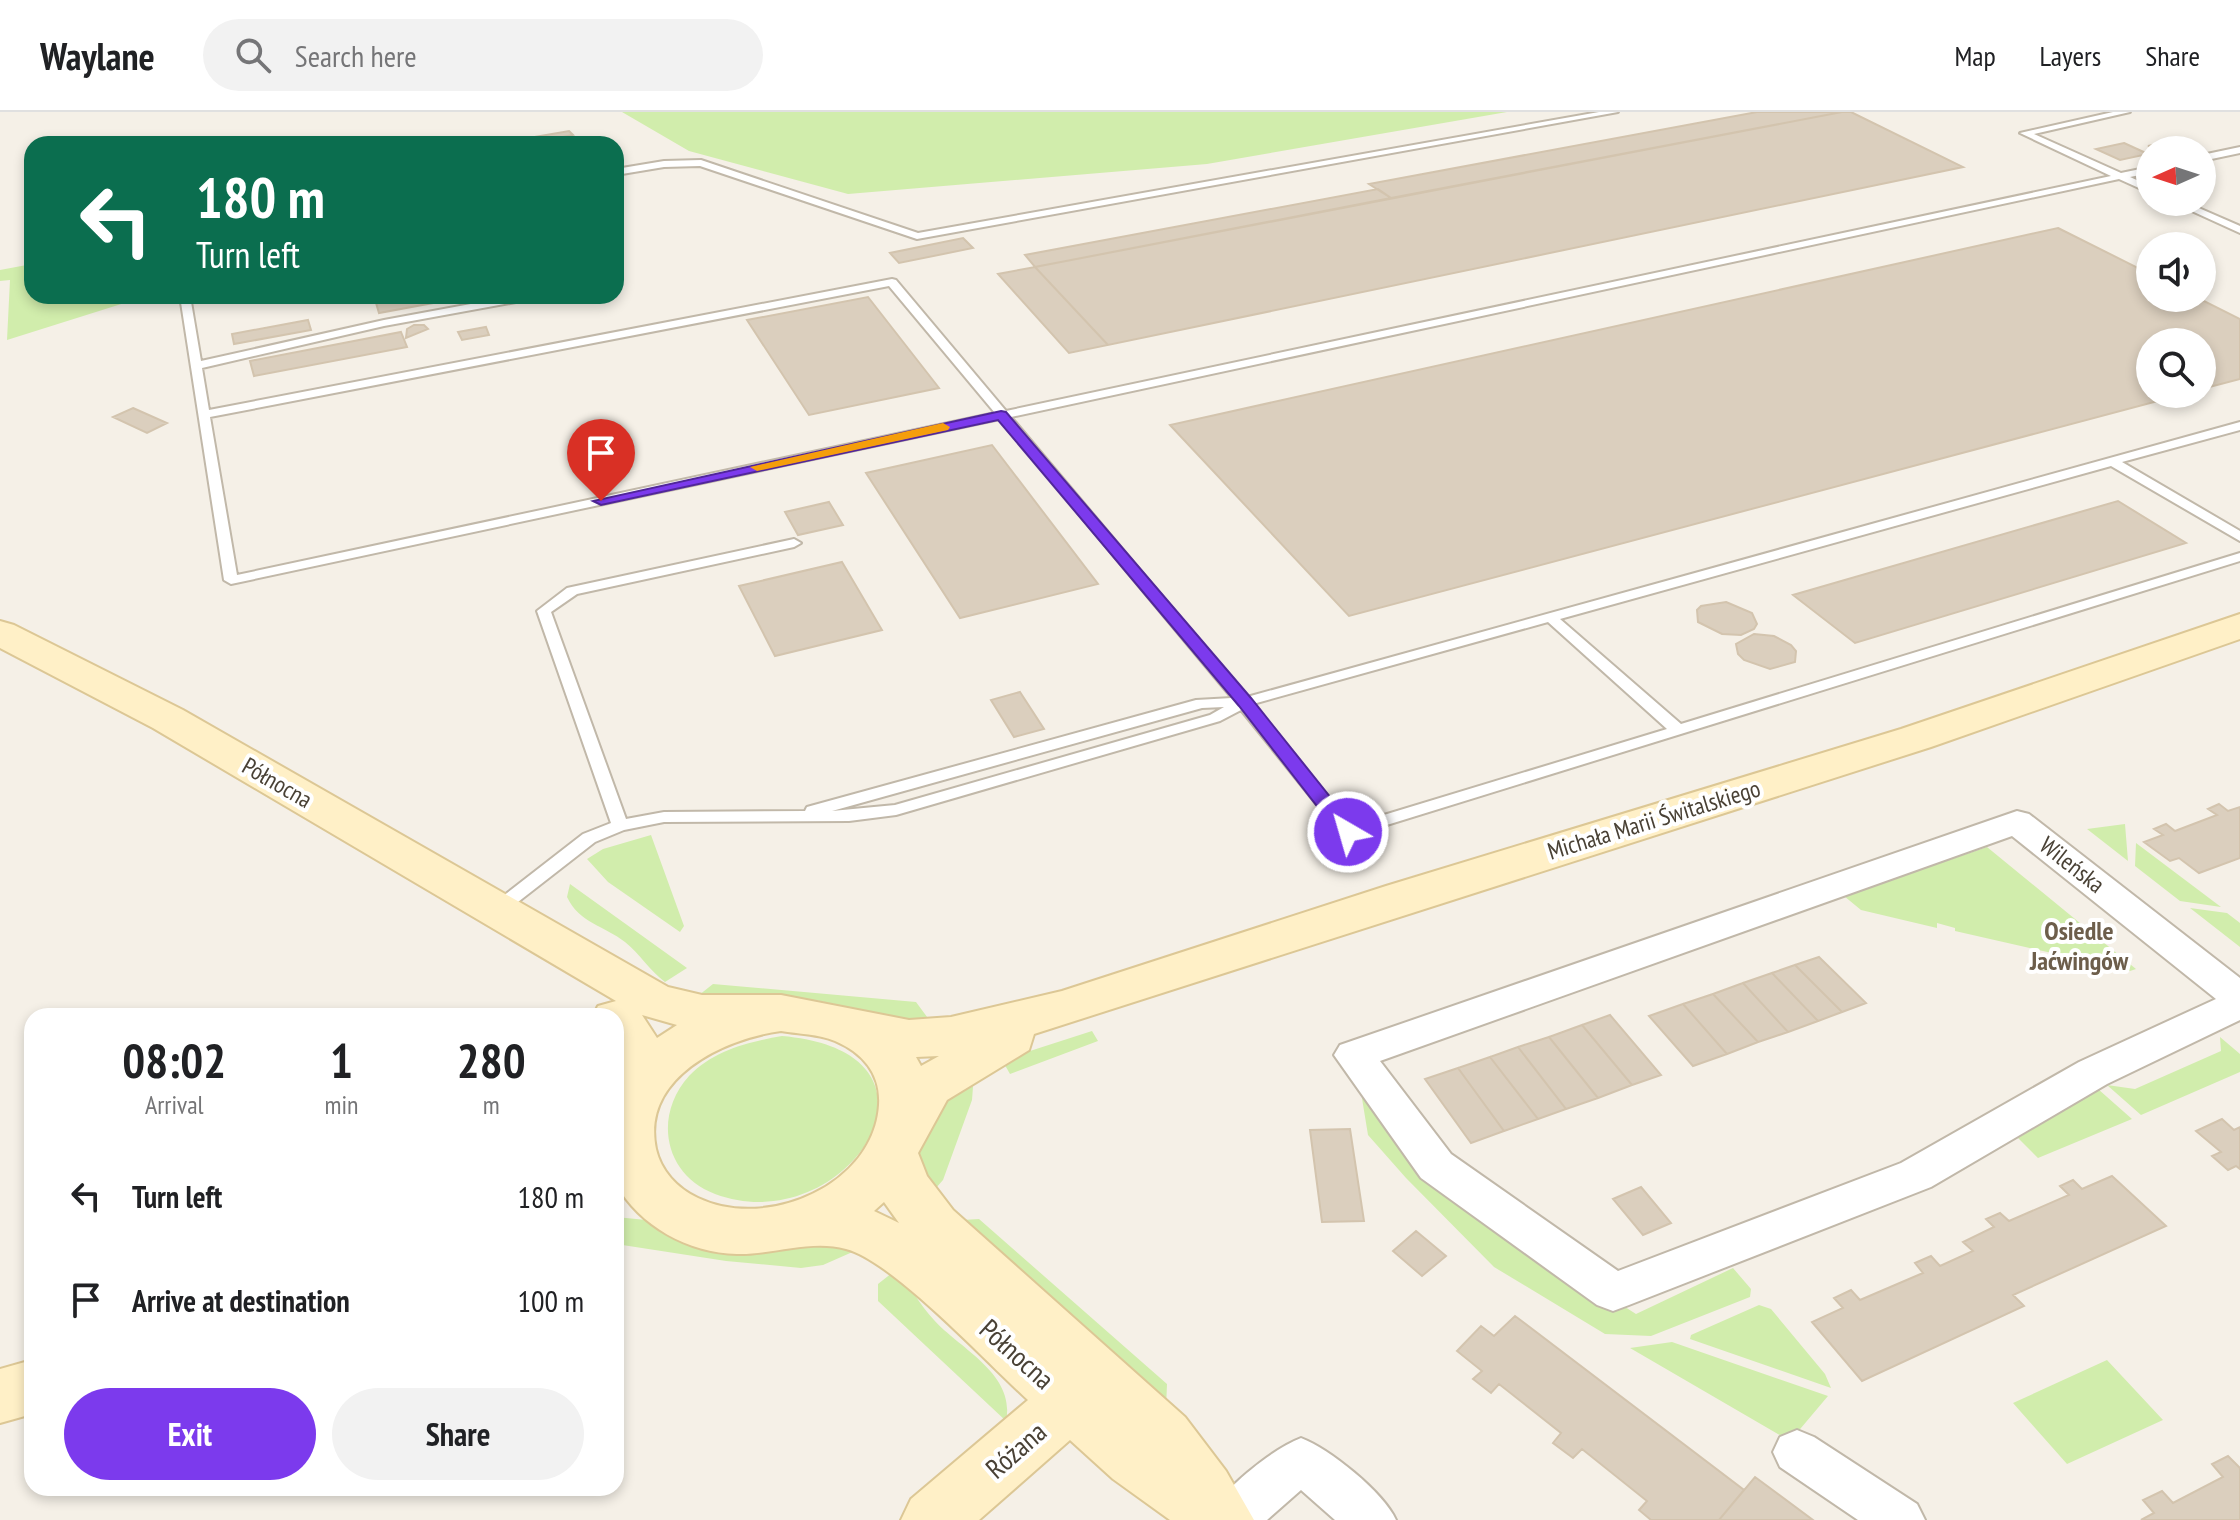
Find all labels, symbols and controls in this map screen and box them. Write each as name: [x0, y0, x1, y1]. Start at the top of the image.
search box: [203, 19, 763, 91]
text: Waylane: [40, 31, 155, 80]
icon: search: [231, 33, 275, 77]
text: Search here: [295, 36, 417, 75]
text: Map: [1954, 37, 1996, 74]
text: Layers: [2040, 37, 2101, 74]
text: Share: [2145, 37, 2200, 74]
north arrow: [2136, 136, 2216, 216]
map controls: [2136, 136, 2216, 408]
text: 180 m: [196, 161, 325, 233]
icon: left: [64, 168, 168, 272]
text: Turn left: [196, 231, 300, 278]
button: sound: [2136, 232, 2216, 312]
button: search: [2136, 328, 2216, 408]
pin: [567, 419, 635, 501]
icon: arrive: [579, 431, 623, 475]
street label: Północna: [237, 750, 318, 815]
street label: Michała Marii Świtalskiego: [1544, 772, 1764, 867]
position arrow: [1306, 790, 1390, 874]
street label: Wileńska: [2033, 829, 2111, 900]
district label: Osiedle Jaćwingów: [2029, 914, 2129, 977]
text: 08:02: [122, 1029, 226, 1091]
text: 1: [330, 1029, 353, 1091]
text: 280: [457, 1029, 526, 1091]
text: Arrival: [145, 1088, 204, 1121]
text: min: [324, 1088, 358, 1121]
text: m: [483, 1088, 500, 1121]
icon: left: [64, 1174, 108, 1218]
text: Turn left: [132, 1177, 222, 1216]
text: 180 m: [518, 1177, 584, 1216]
icon: arrive: [64, 1278, 108, 1322]
text: Arrive at destination: [132, 1281, 350, 1320]
text: 100 m: [518, 1281, 584, 1320]
street label: Północna: [972, 1310, 1063, 1397]
button: Exit: [64, 1388, 316, 1480]
button: Share: [332, 1388, 584, 1480]
street label: Różana: [978, 1413, 1054, 1486]

